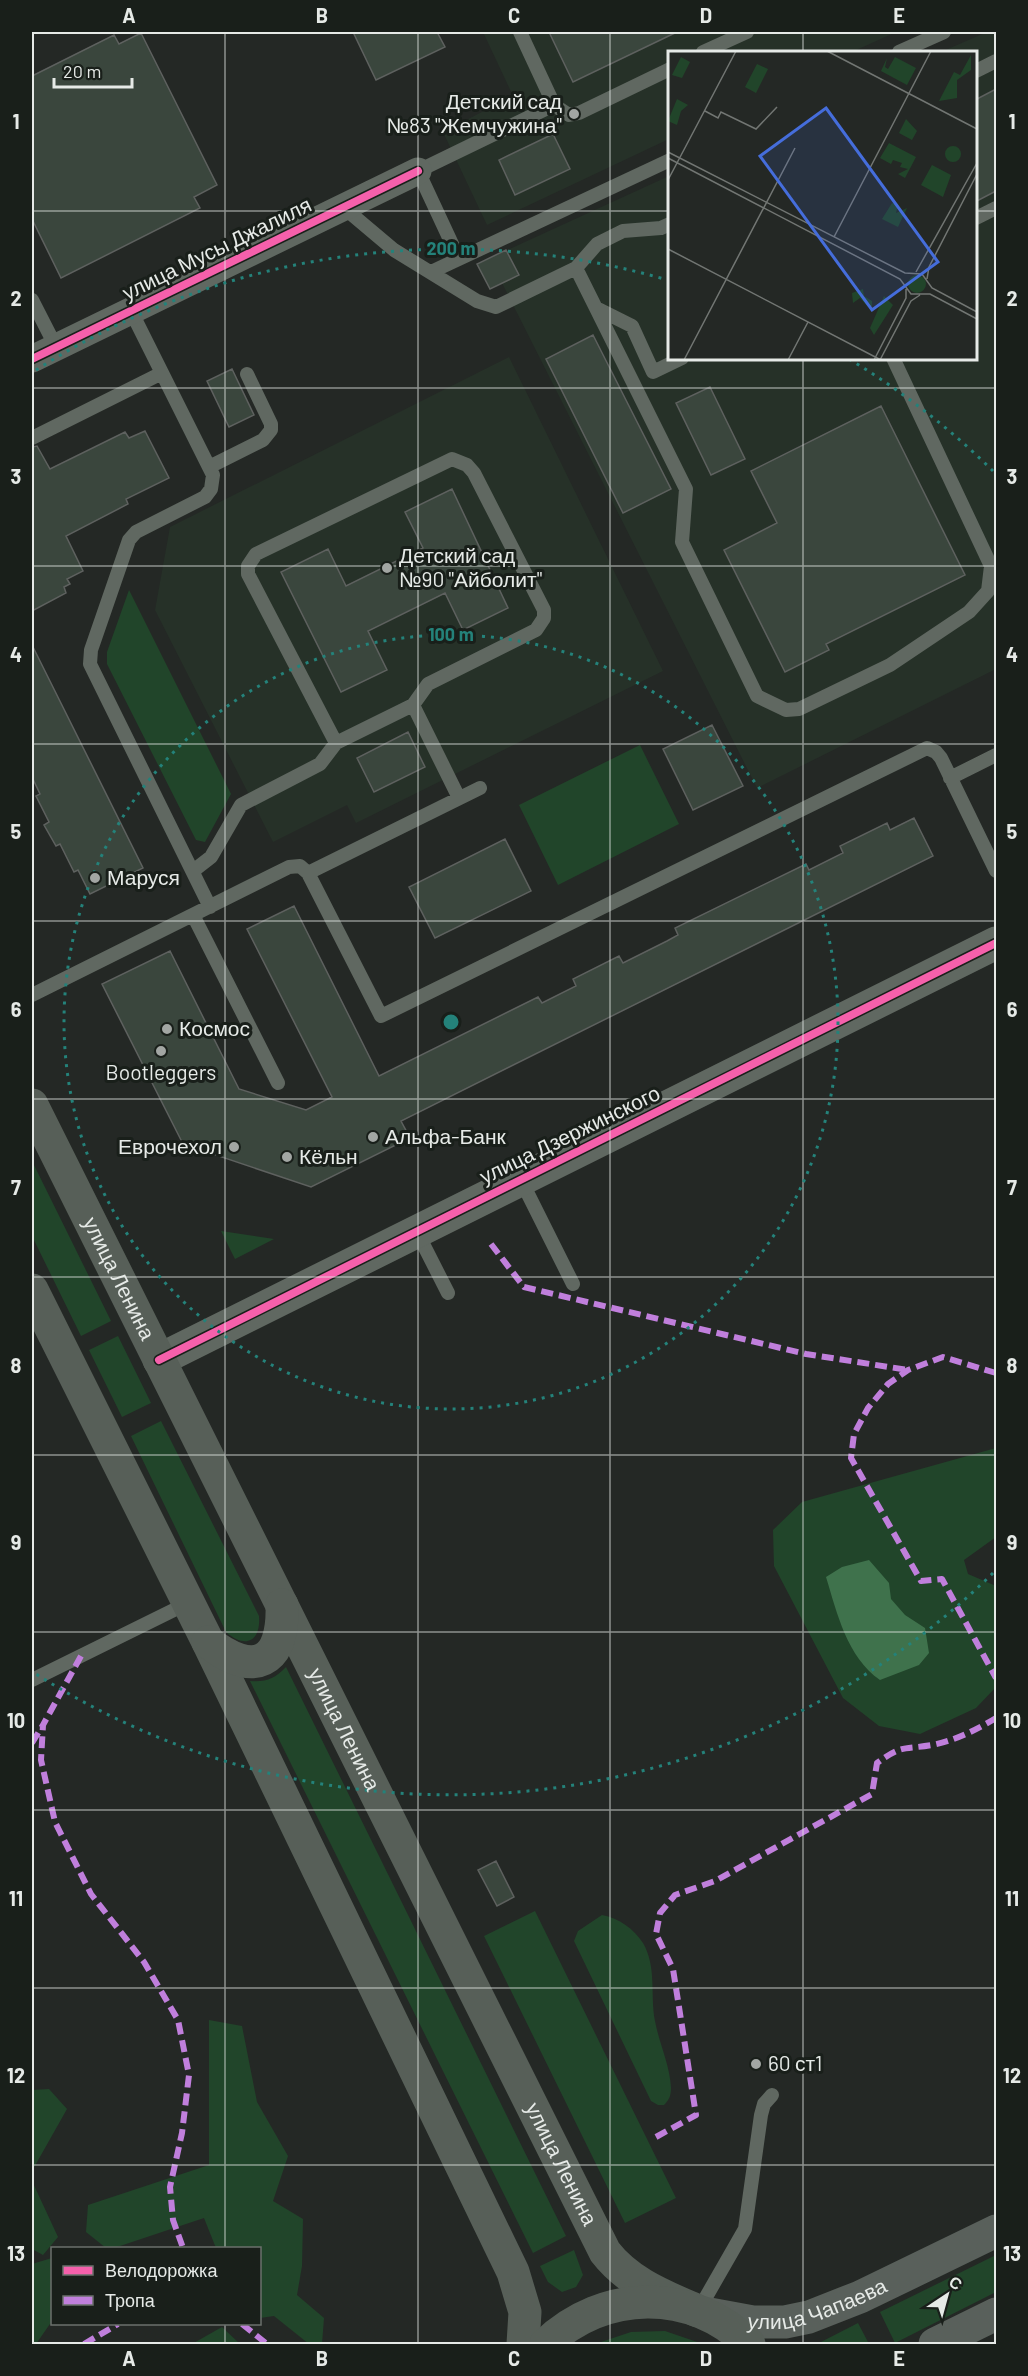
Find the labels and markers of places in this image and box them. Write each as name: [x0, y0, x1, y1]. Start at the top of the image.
place label: Детский сад №83 "Жемчужина": [386, 88, 562, 137]
marker: Детский сад №83 "Жемчужина": [567, 107, 581, 121]
place label: Детский сад №90 "Айболит": [399, 542, 542, 591]
marker: Детский сад №90 "Айболит": [380, 561, 394, 575]
place label: Маруся: [107, 864, 180, 889]
marker: Маруся: [88, 871, 102, 885]
centre of rings: [441, 1012, 461, 1032]
place label: Космос: [179, 1015, 250, 1040]
marker: Космос: [160, 1022, 174, 1036]
marker: Bootleggers: [154, 1044, 168, 1058]
place label: Bootleggers: [106, 1059, 216, 1084]
place label: Альфа-Банк: [385, 1123, 506, 1148]
marker: Альфа-Банк: [366, 1130, 380, 1144]
place label: Еврочехол: [118, 1133, 222, 1158]
marker: Еврочехол: [227, 1140, 241, 1154]
place label: Кёльн: [299, 1143, 358, 1168]
marker: Кёльн: [280, 1150, 294, 1164]
place label: 60 ст1: [768, 2050, 822, 2075]
marker: 60 ст1: [749, 2057, 763, 2071]

